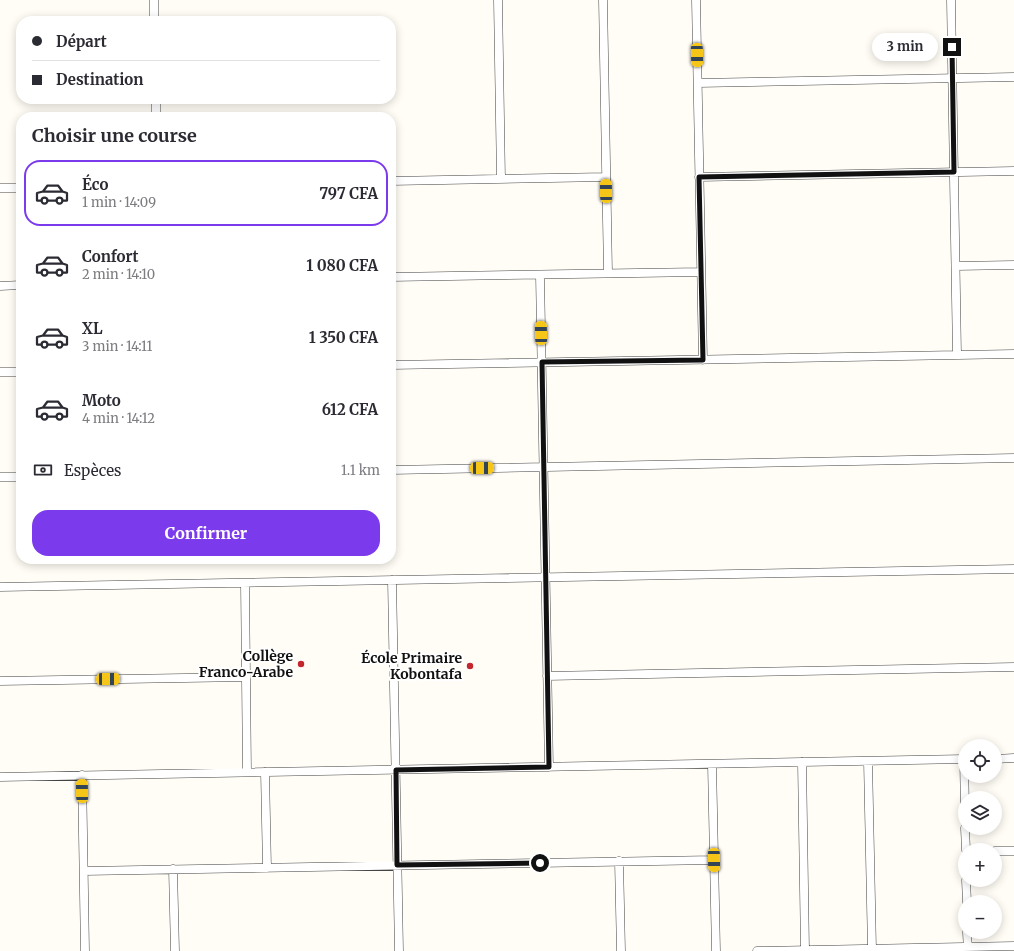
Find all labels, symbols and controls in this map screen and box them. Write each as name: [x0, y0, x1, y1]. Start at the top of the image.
text: Départ: [56, 32, 107, 51]
callout: 3 min: [872, 33, 938, 61]
text: 3 min: [887, 38, 923, 55]
route end: [943, 38, 961, 56]
car: [691, 43, 703, 67]
text: Destination: [56, 70, 143, 89]
text: Choisir une course: [32, 124, 197, 147]
icon: car: [34, 175, 70, 211]
text: Éco: [82, 175, 108, 194]
car: [600, 179, 612, 203]
text: 797 CFA: [319, 184, 378, 203]
text: 1 min · 14:09: [82, 194, 156, 211]
icon: car: [34, 247, 70, 283]
text: Confort: [82, 247, 139, 266]
text: 1 080 CFA: [306, 256, 378, 275]
text: 2 min · 14:10: [82, 266, 155, 283]
icon: car: [34, 319, 70, 355]
text: XL: [82, 319, 103, 338]
car: [535, 321, 547, 345]
text: 1 350 CFA: [309, 328, 378, 347]
text: 3 min · 14:11: [82, 338, 152, 355]
icon: car: [34, 391, 70, 427]
text: Moto: [82, 391, 121, 410]
text: 612 CFA: [322, 400, 378, 419]
text: 4 min · 14:12: [82, 410, 155, 427]
icon: cash: [32, 459, 54, 481]
text: Espèces: [64, 461, 121, 480]
text: 1.1 km: [341, 462, 380, 479]
car: [470, 462, 494, 474]
button: Confirmer: [32, 510, 380, 556]
place label: Collège Franco-Arabe: [199, 647, 293, 681]
place label: École Primaire Kobontafa: [361, 649, 462, 683]
marker: Collège Franco-Arabe: [296, 659, 306, 669]
marker: École Primaire Kobontafa: [465, 661, 475, 671]
car: [96, 673, 120, 685]
map controls: [958, 739, 1002, 939]
button: locate: [958, 739, 1002, 783]
car: [76, 779, 88, 803]
button: layers: [958, 791, 1002, 835]
button: +: [958, 843, 1002, 887]
car: [708, 848, 720, 872]
route start: [531, 854, 549, 872]
button: −: [958, 895, 1002, 939]

